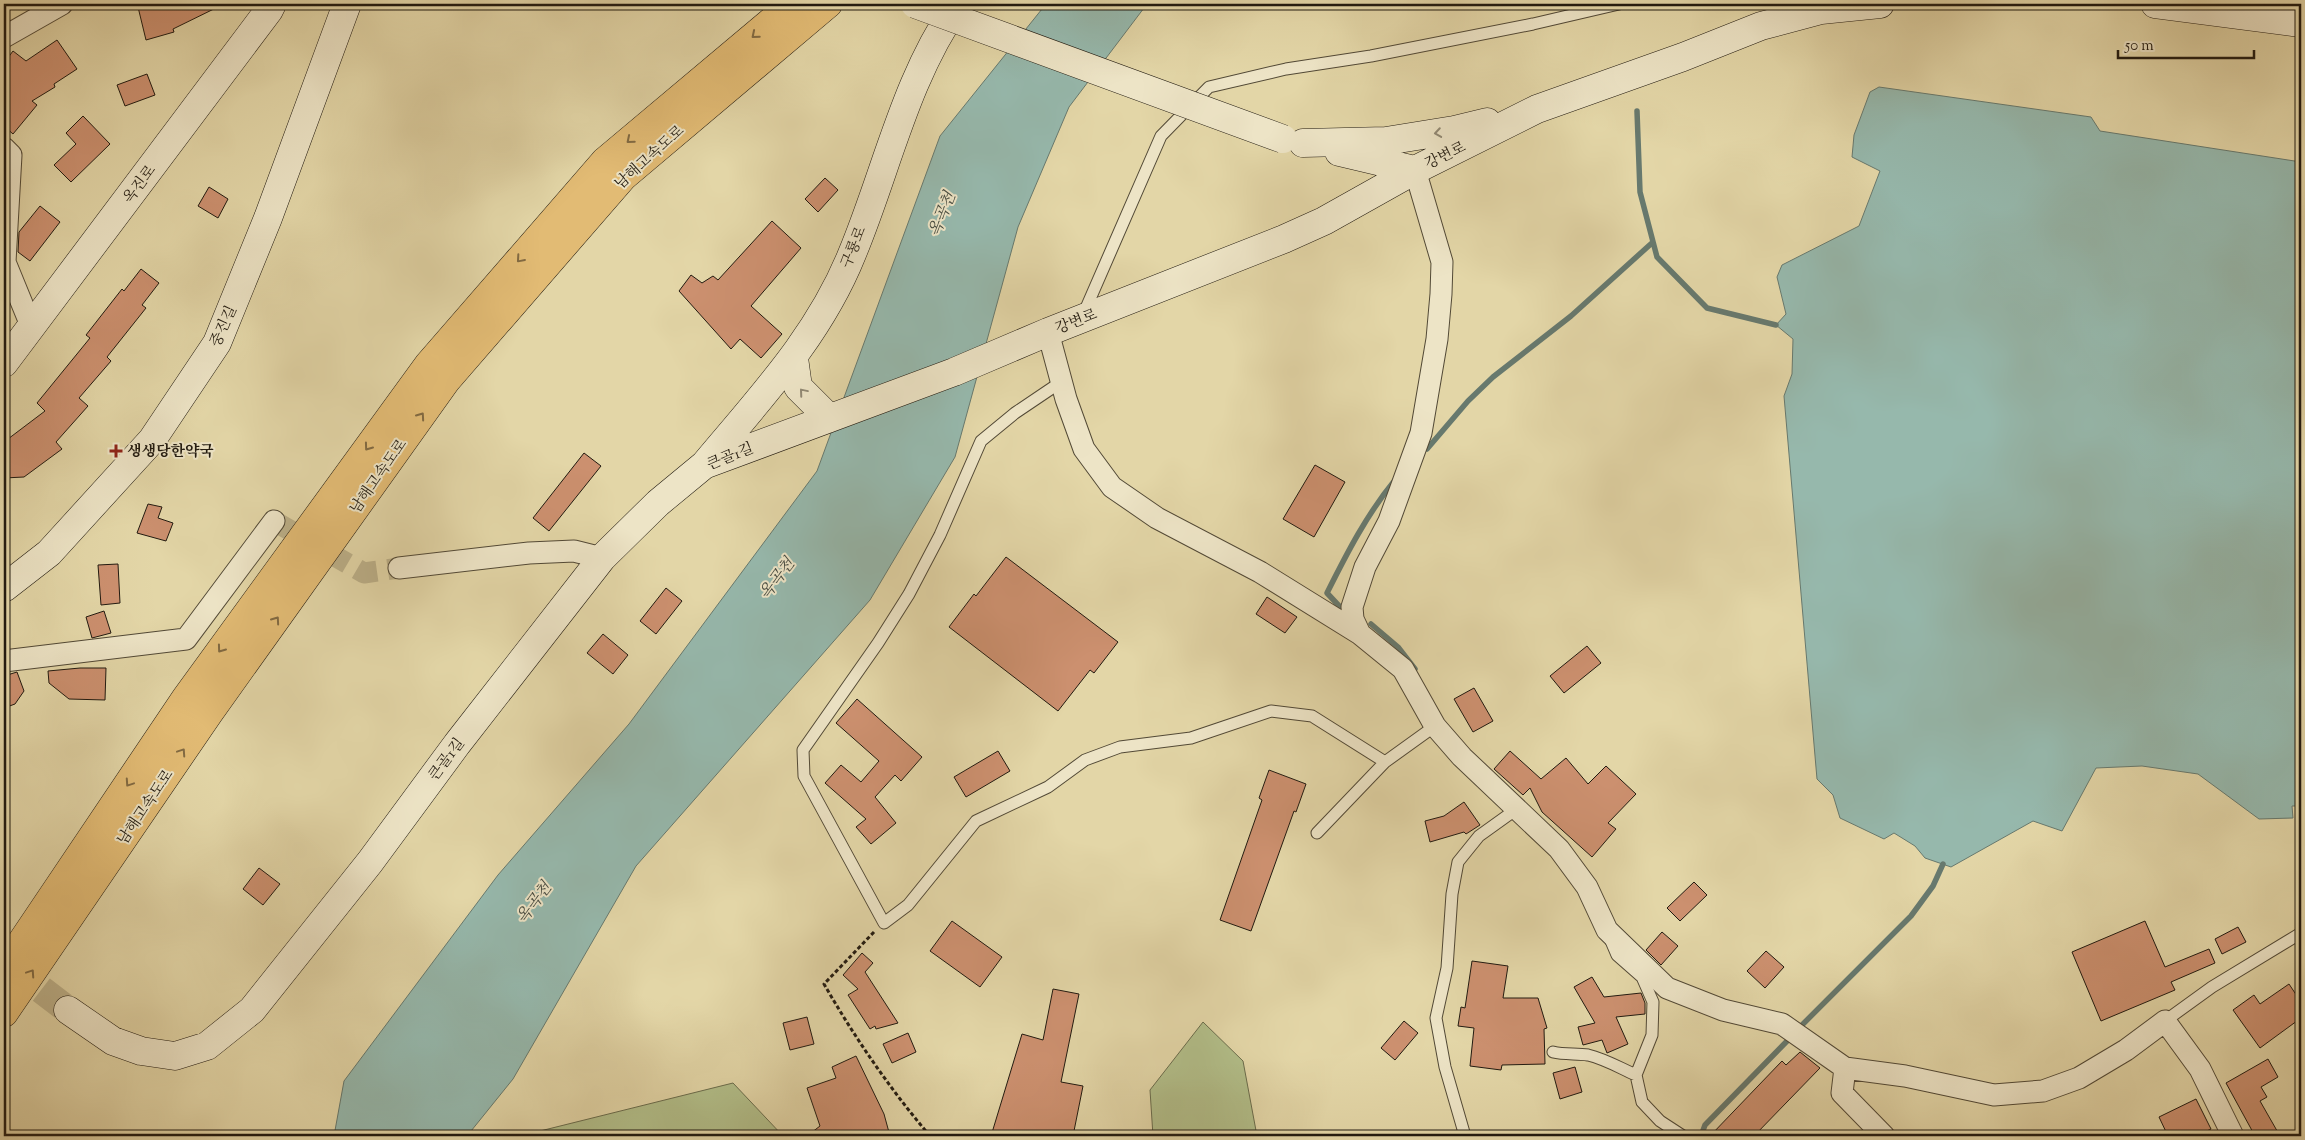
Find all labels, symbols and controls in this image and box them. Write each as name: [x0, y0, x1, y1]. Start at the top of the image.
scale bar: [2118, 28, 2254, 60]
one-way arrow: [751, 30, 760, 39]
text: 50 m: [2124, 36, 2154, 57]
street label: 남해고속도로: [611, 121, 690, 195]
one-way arrow: [1434, 127, 1443, 137]
one-way arrow: [627, 134, 636, 143]
street label: 강변로: [1422, 137, 1470, 175]
street label: 옥진로: [119, 161, 162, 209]
water label: 옥곡천: [924, 188, 963, 241]
street label: 구룡로: [837, 223, 872, 272]
one-way arrow: [517, 253, 526, 262]
street label: 중진길: [206, 302, 243, 351]
street label: 강변로: [1052, 305, 1101, 340]
one-way arrow: [801, 389, 809, 398]
one-way arrow: [415, 412, 424, 422]
street label: 남해고속도로: [346, 435, 413, 518]
street label: 큰골1길: [704, 439, 757, 476]
one-way arrow: [365, 441, 374, 451]
place label: 생생당한약국: [127, 442, 214, 463]
marker: 생생당한약국: [109, 444, 123, 458]
water label: 옥곡천: [755, 553, 802, 605]
one-way arrow: [270, 616, 279, 625]
one-way arrow: [219, 643, 227, 652]
street label: 큰골1길: [424, 734, 470, 786]
one-way arrow: [176, 749, 185, 758]
street label: 남해고속도로: [113, 766, 180, 850]
one-way arrow: [126, 777, 135, 786]
water label: 옥곡천: [512, 877, 559, 929]
one-way arrow: [25, 969, 34, 979]

